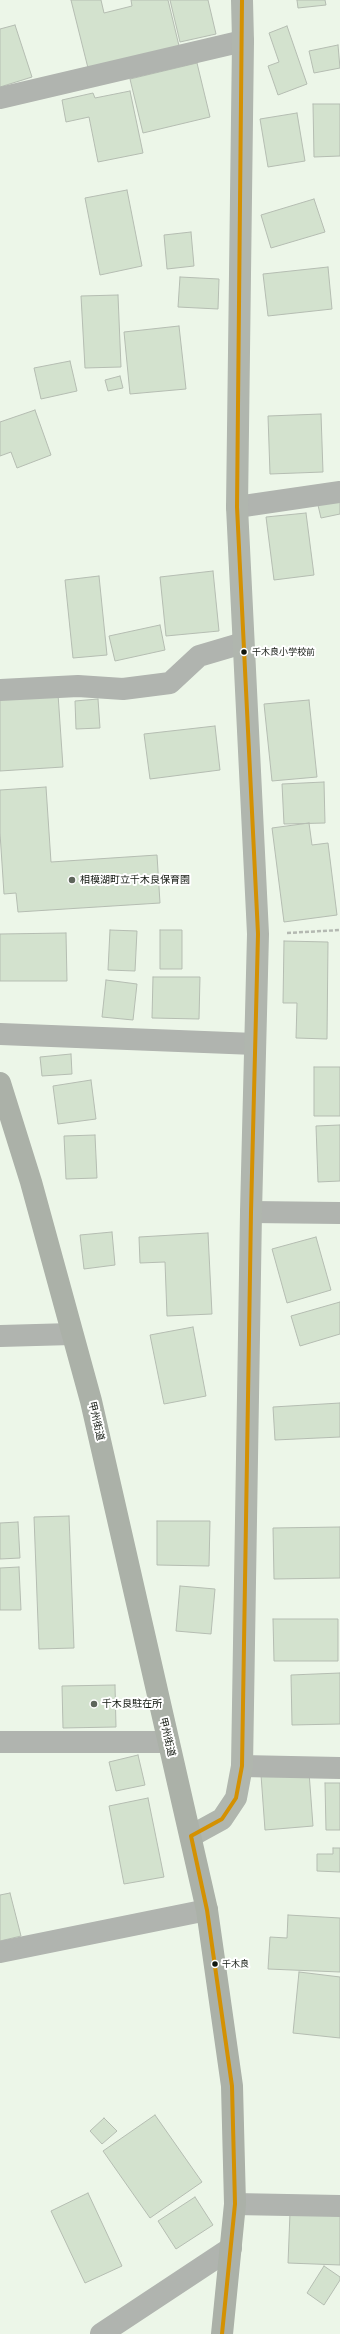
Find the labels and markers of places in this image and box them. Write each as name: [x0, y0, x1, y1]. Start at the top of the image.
marker: 千木良小学校前: [239, 647, 249, 657]
place label: 千木良小学校前: [252, 647, 315, 657]
place label: 相模湖町立千木良保育園: [80, 874, 190, 886]
marker: 相模湖町立千木良保育園: [67, 875, 77, 885]
place label: 千木良駐在所: [102, 1698, 162, 1710]
marker: 千木良駐在所: [89, 1699, 99, 1709]
marker: 千木良: [210, 1959, 220, 1969]
place label: 千木良: [222, 1959, 249, 1969]

